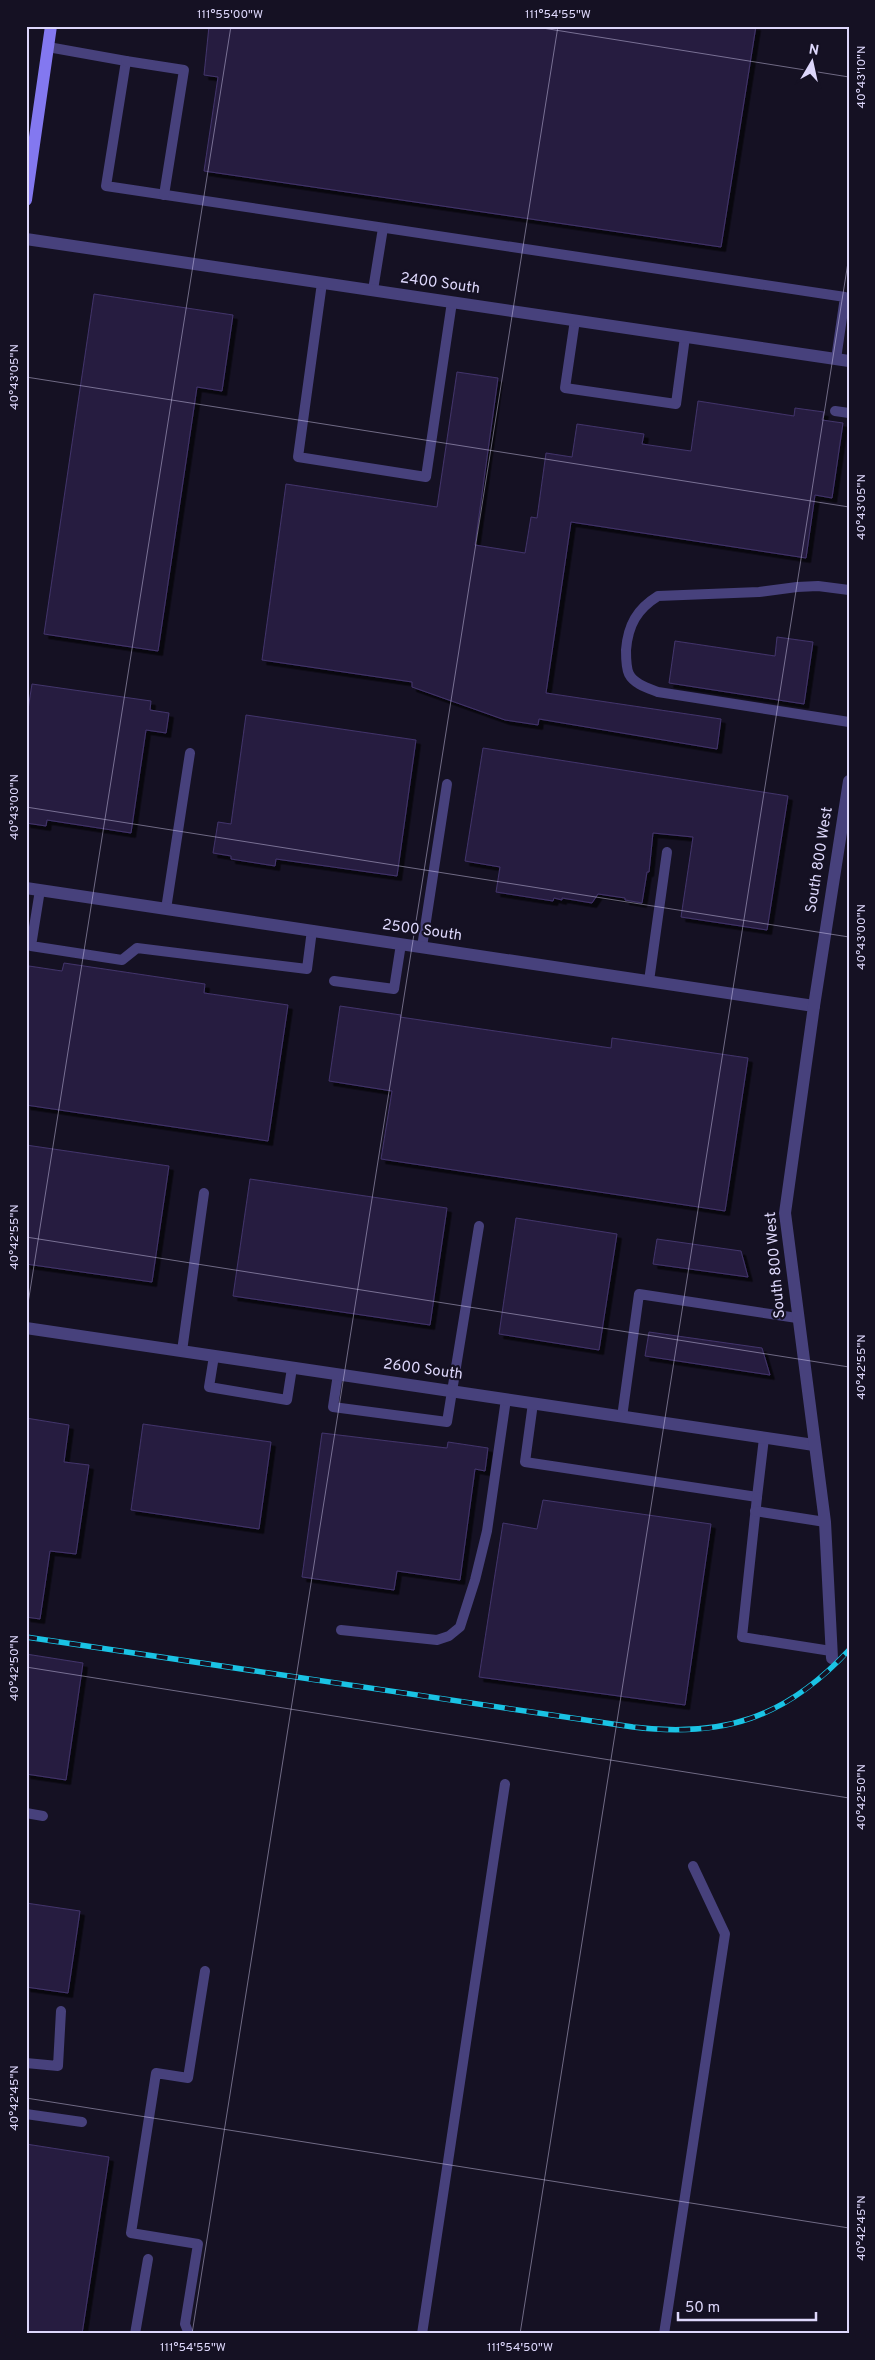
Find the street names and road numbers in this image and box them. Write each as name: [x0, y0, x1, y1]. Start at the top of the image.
street label: 2400 South: [399, 269, 481, 299]
street label: South 800 West: [802, 806, 838, 914]
street label: 2500 South: [381, 916, 463, 946]
street label: South 800 West: [762, 1211, 790, 1319]
street label: 2600 South: [382, 1355, 464, 1385]

